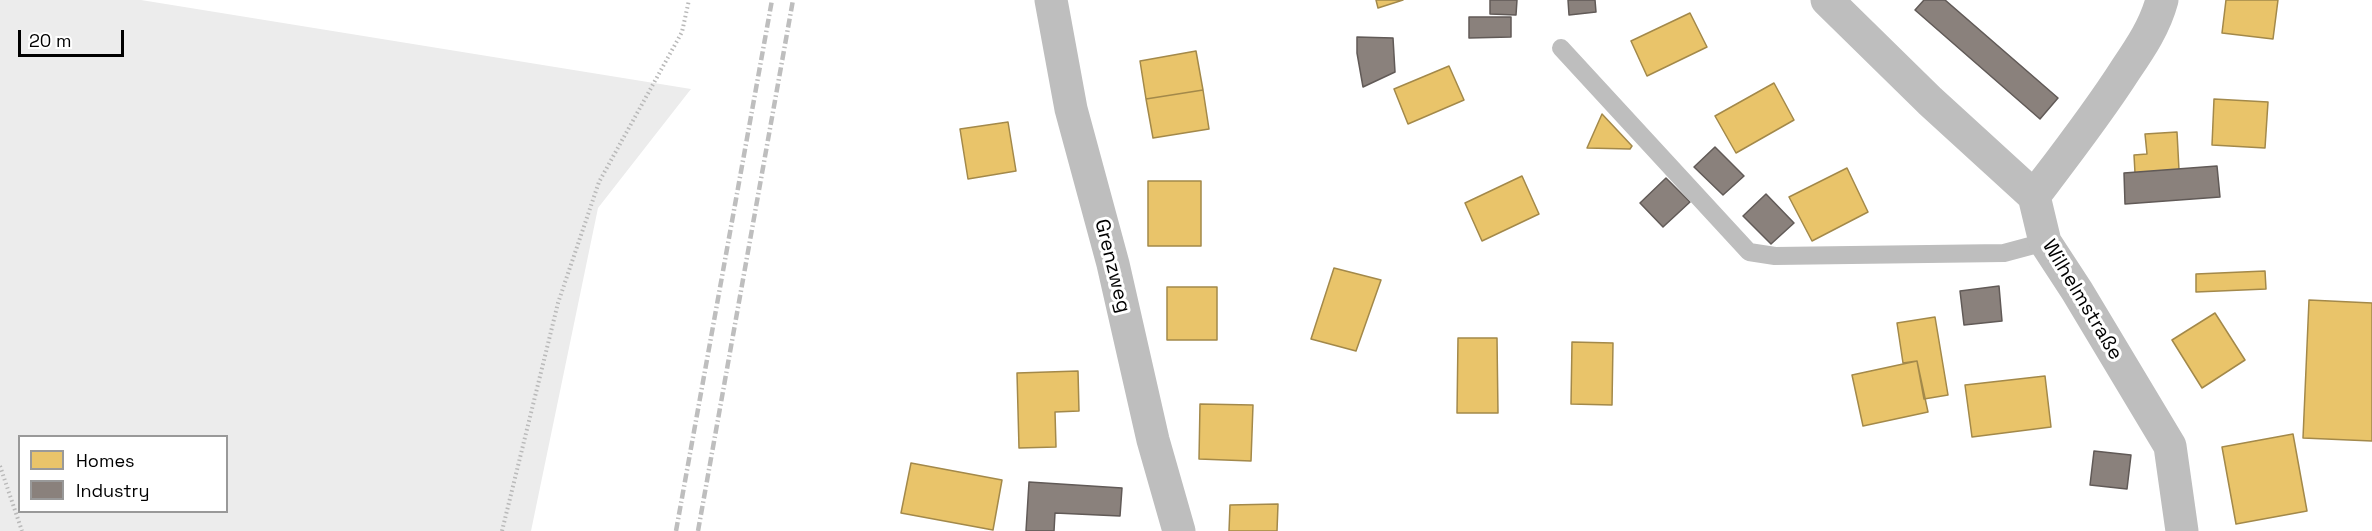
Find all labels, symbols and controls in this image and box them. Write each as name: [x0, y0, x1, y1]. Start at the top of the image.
scale bar: [21, 18, 128, 56]
text: 20 m: [29, 29, 72, 52]
street label: Grenzweg: [1089, 217, 1135, 315]
street label: Wilhelmstraße: [2037, 235, 2127, 365]
legend: [18, 435, 228, 513]
text: Homes: [76, 449, 135, 472]
text: Industry: [76, 479, 149, 502]

